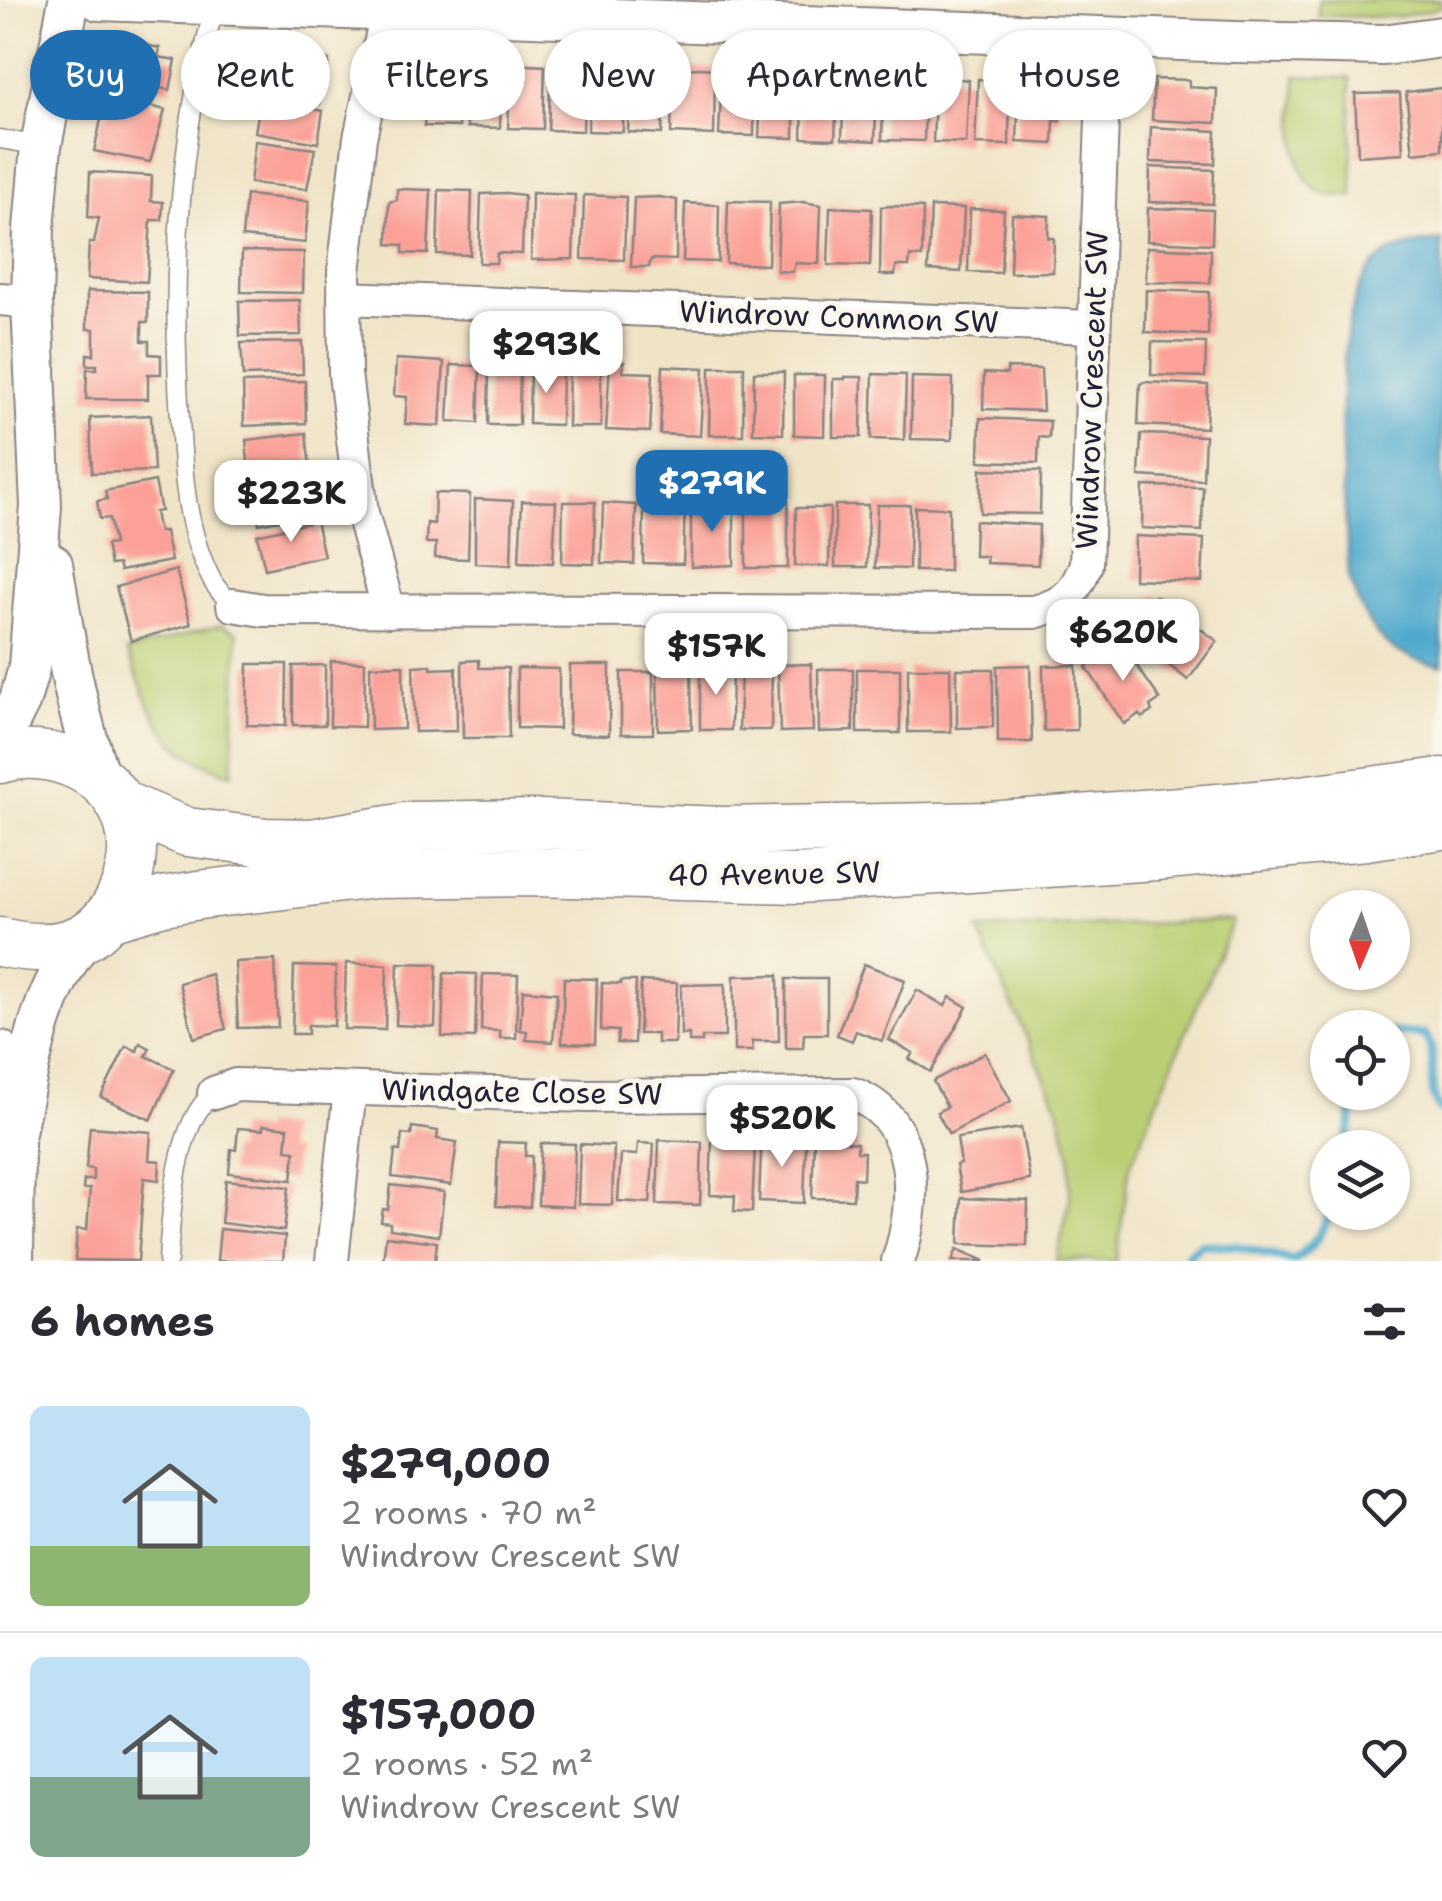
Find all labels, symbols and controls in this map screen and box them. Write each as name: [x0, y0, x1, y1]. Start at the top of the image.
chip: Buy: [30, 30, 161, 120]
chip: Rent: [181, 30, 330, 120]
chip: Filters: [350, 30, 525, 120]
chip: New: [545, 30, 691, 120]
chip: Apartment: [711, 30, 963, 120]
chip: House: [983, 30, 1156, 120]
street label: Windrow Crescent SW: [1065, 230, 1118, 550]
street label: Windrow Common SW: [678, 290, 1000, 343]
pin: $293K: [476, 311, 616, 396]
text: $293K: [492, 322, 600, 365]
pin: $279K: [642, 450, 782, 535]
pin: $223K: [221, 460, 361, 545]
text: $279K: [658, 461, 766, 504]
text: $223K: [236, 471, 346, 514]
pin: $620K: [1053, 599, 1193, 684]
text: $620K: [1068, 610, 1178, 653]
pin: $157K: [646, 613, 786, 698]
text: $157K: [666, 624, 766, 667]
street label: 40 Avenue SW: [667, 851, 881, 896]
north arrow: [1310, 890, 1410, 990]
map controls: [1310, 890, 1410, 1230]
button: locate: [1310, 1010, 1410, 1110]
street label: Windgate Close SW: [381, 1069, 663, 1114]
pin: $520K: [712, 1085, 852, 1170]
text: $520K: [728, 1096, 836, 1139]
button: layers: [1310, 1130, 1410, 1230]
text: 6 homes: [30, 1293, 215, 1349]
icon: filters: [1357, 1294, 1412, 1349]
text: $279,000: [340, 1435, 551, 1491]
icon: home: [110, 1446, 230, 1566]
icon: heart: [1357, 1479, 1412, 1534]
text: 2 rooms · 70 m²: [340, 1491, 597, 1534]
text: Windrow Crescent SW: [340, 1534, 681, 1577]
text: $157,000: [340, 1686, 536, 1742]
icon: home: [110, 1697, 230, 1817]
icon: heart: [1357, 1730, 1412, 1785]
text: 2 rooms · 52 m²: [340, 1742, 593, 1785]
text: Windrow Crescent SW: [340, 1785, 681, 1828]

